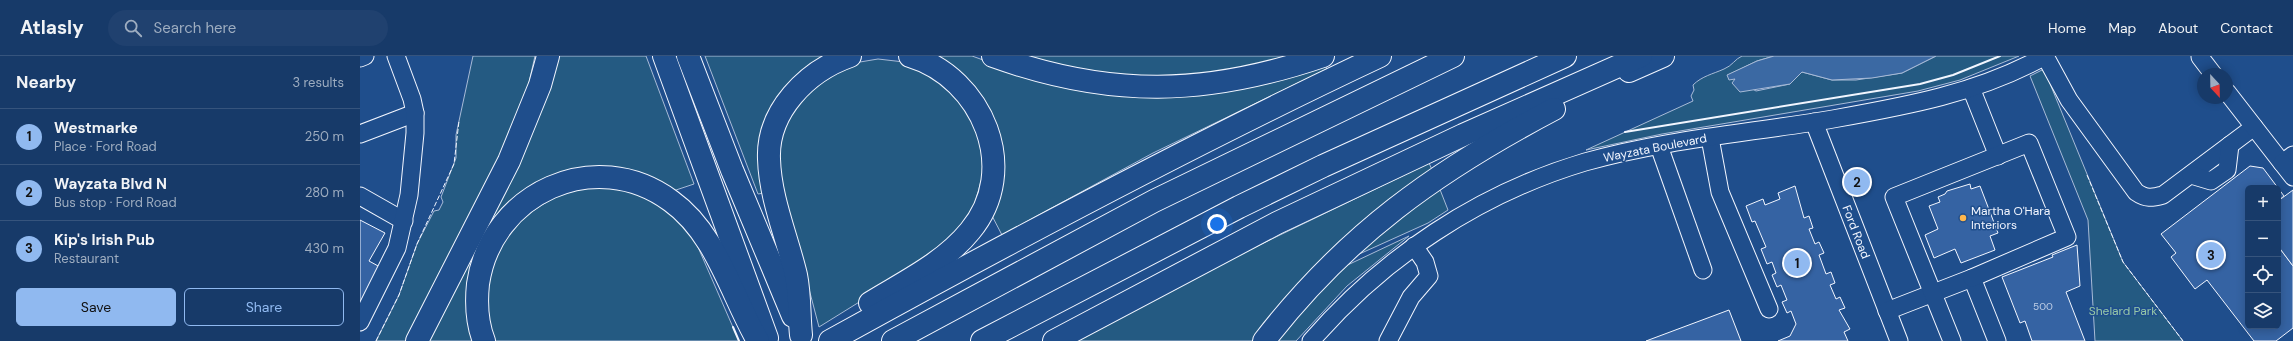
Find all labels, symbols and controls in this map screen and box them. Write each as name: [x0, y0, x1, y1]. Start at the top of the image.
search box: [108, 10, 388, 46]
text: Atlasly: [20, 15, 84, 40]
icon: search: [122, 17, 144, 39]
text: Search here: [154, 18, 236, 38]
text: Home: [2048, 19, 2086, 37]
text: Map: [2108, 19, 2136, 37]
text: About: [2158, 19, 2198, 37]
text: Contact: [2220, 19, 2273, 37]
north arrow: [2197, 68, 2233, 104]
text: Nearby: [16, 71, 76, 93]
text: 3 results: [292, 74, 344, 91]
text: Westmarke: [54, 118, 138, 138]
text: 1: [27, 128, 31, 145]
text: 250 m: [305, 128, 344, 145]
street label: Wayzata Boulevard: [1602, 130, 1708, 166]
text: Place · Ford Road: [54, 138, 157, 155]
pin: 2: [1844, 167, 1870, 197]
text: Wayzata Blvd N: [54, 174, 167, 194]
text: 2: [25, 184, 33, 201]
text: 280 m: [305, 184, 344, 201]
map controls: [2245, 185, 2281, 329]
button: +: [2245, 185, 2281, 221]
text: Bus stop · Ford Road: [54, 194, 177, 211]
street label: Ford Road: [1838, 203, 1874, 261]
place label: Martha O'Hara Interiors: [1971, 203, 2050, 233]
marker: Martha O'Hara Interiors: [1958, 213, 1968, 223]
your location: [1207, 214, 1227, 234]
button: −: [2245, 221, 2281, 257]
text: Kip's Irish Pub: [54, 230, 155, 250]
text: 3: [25, 240, 33, 257]
text: 430 m: [304, 240, 344, 257]
pin: 3: [2198, 240, 2224, 270]
pin: 1: [1784, 248, 1810, 278]
text: Restaurant: [54, 250, 119, 267]
button: locate: [2245, 257, 2281, 293]
button: Save: [16, 288, 176, 326]
button: Share: [184, 288, 344, 326]
button: layers: [2245, 293, 2281, 329]
house number: 500: [2033, 300, 2053, 313]
park label: Shelard Park: [2089, 303, 2157, 319]

